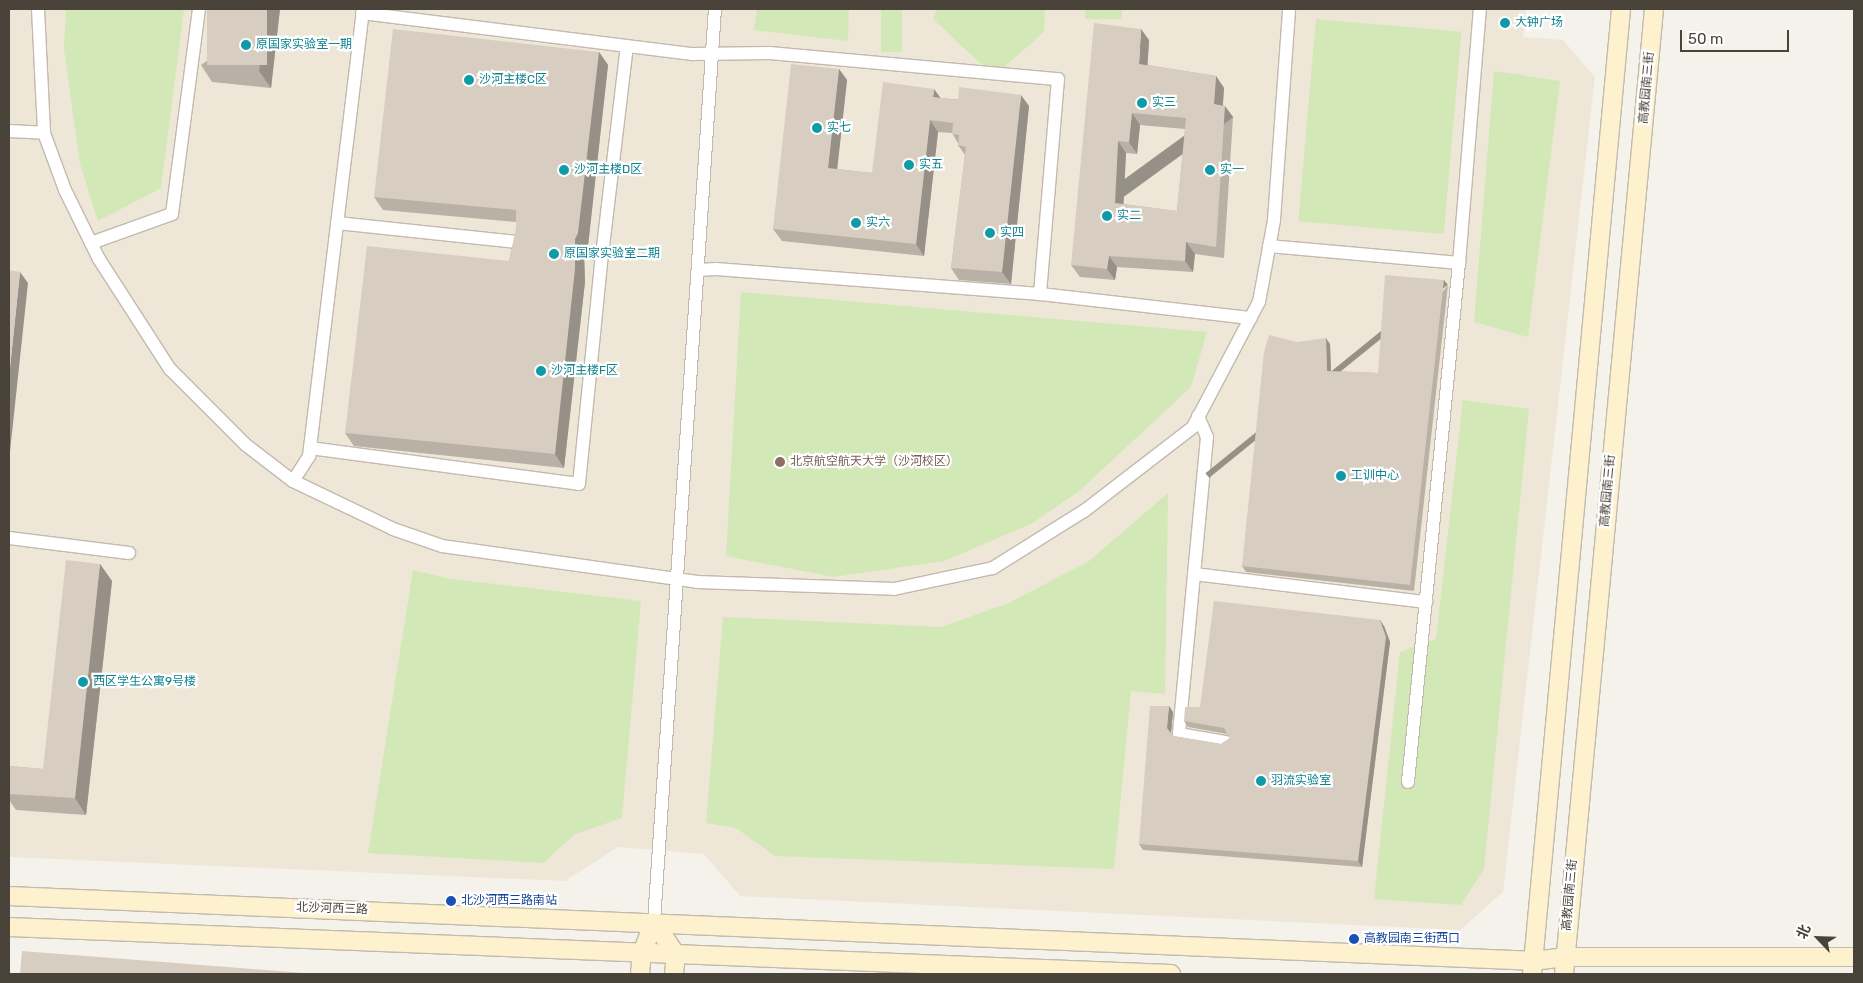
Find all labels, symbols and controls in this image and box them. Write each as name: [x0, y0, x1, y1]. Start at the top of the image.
place label: 大钟广场: [1515, 16, 1563, 30]
marker: 大钟广场: [1499, 17, 1511, 29]
scale bar: [1683, 20, 1792, 52]
text: 50 m: [1688, 30, 1723, 48]
place label: 原国家实验室一期: [256, 38, 352, 52]
marker: 原国家实验室一期: [240, 39, 252, 51]
street label: 高教园南三街: [1637, 52, 1657, 124]
place label: 沙河主楼C区: [479, 73, 547, 87]
marker: 沙河主楼C区: [463, 74, 475, 86]
place label: 实三: [1152, 96, 1176, 110]
marker: 实三: [1136, 97, 1148, 109]
place label: 实七: [827, 121, 851, 135]
marker: 实七: [811, 122, 823, 134]
place label: 实五: [919, 158, 943, 172]
marker: 实五: [903, 159, 915, 171]
place label: 沙河主楼D区: [574, 163, 642, 177]
place label: 实一: [1220, 163, 1244, 177]
marker: 沙河主楼D区: [558, 164, 570, 176]
marker: 实一: [1204, 164, 1216, 176]
place label: 实二: [1117, 209, 1141, 223]
marker: 实二: [1101, 210, 1113, 222]
place label: 实六: [866, 216, 890, 230]
marker: 实六: [850, 217, 862, 229]
place label: 实四: [1000, 226, 1024, 240]
marker: 实四: [984, 227, 996, 239]
place label: 原国家实验室二期: [564, 247, 660, 261]
marker: 原国家实验室二期: [548, 248, 560, 260]
place label: 沙河主楼F区: [551, 364, 618, 378]
marker: 沙河主楼F区: [535, 365, 547, 377]
place label: 北京航空航天大学（沙河校区）: [790, 455, 958, 469]
street label: 高教园南三街: [1598, 455, 1618, 527]
marker: 北京航空航天大学（沙河校区）: [774, 456, 786, 468]
place label: 工训中心: [1351, 469, 1399, 483]
marker: 工训中心: [1335, 470, 1347, 482]
place label: 西区学生公寓9号楼: [93, 675, 196, 689]
marker: 西区学生公寓9号楼: [77, 676, 89, 688]
place label: 羽流实验室: [1271, 774, 1331, 788]
marker: 羽流实验室: [1255, 775, 1267, 787]
street label: 高教园南三街: [1560, 859, 1580, 931]
place label: 北沙河西三路南站: [461, 894, 557, 908]
marker: 北沙河西三路南站: [445, 895, 457, 907]
street label: 北沙河西三路: [296, 901, 368, 917]
north arrow: [1793, 913, 1843, 963]
text: 北: [1793, 922, 1814, 942]
place label: 高教园南三街西口: [1364, 932, 1460, 946]
marker: 高教园南三街西口: [1348, 933, 1360, 945]

